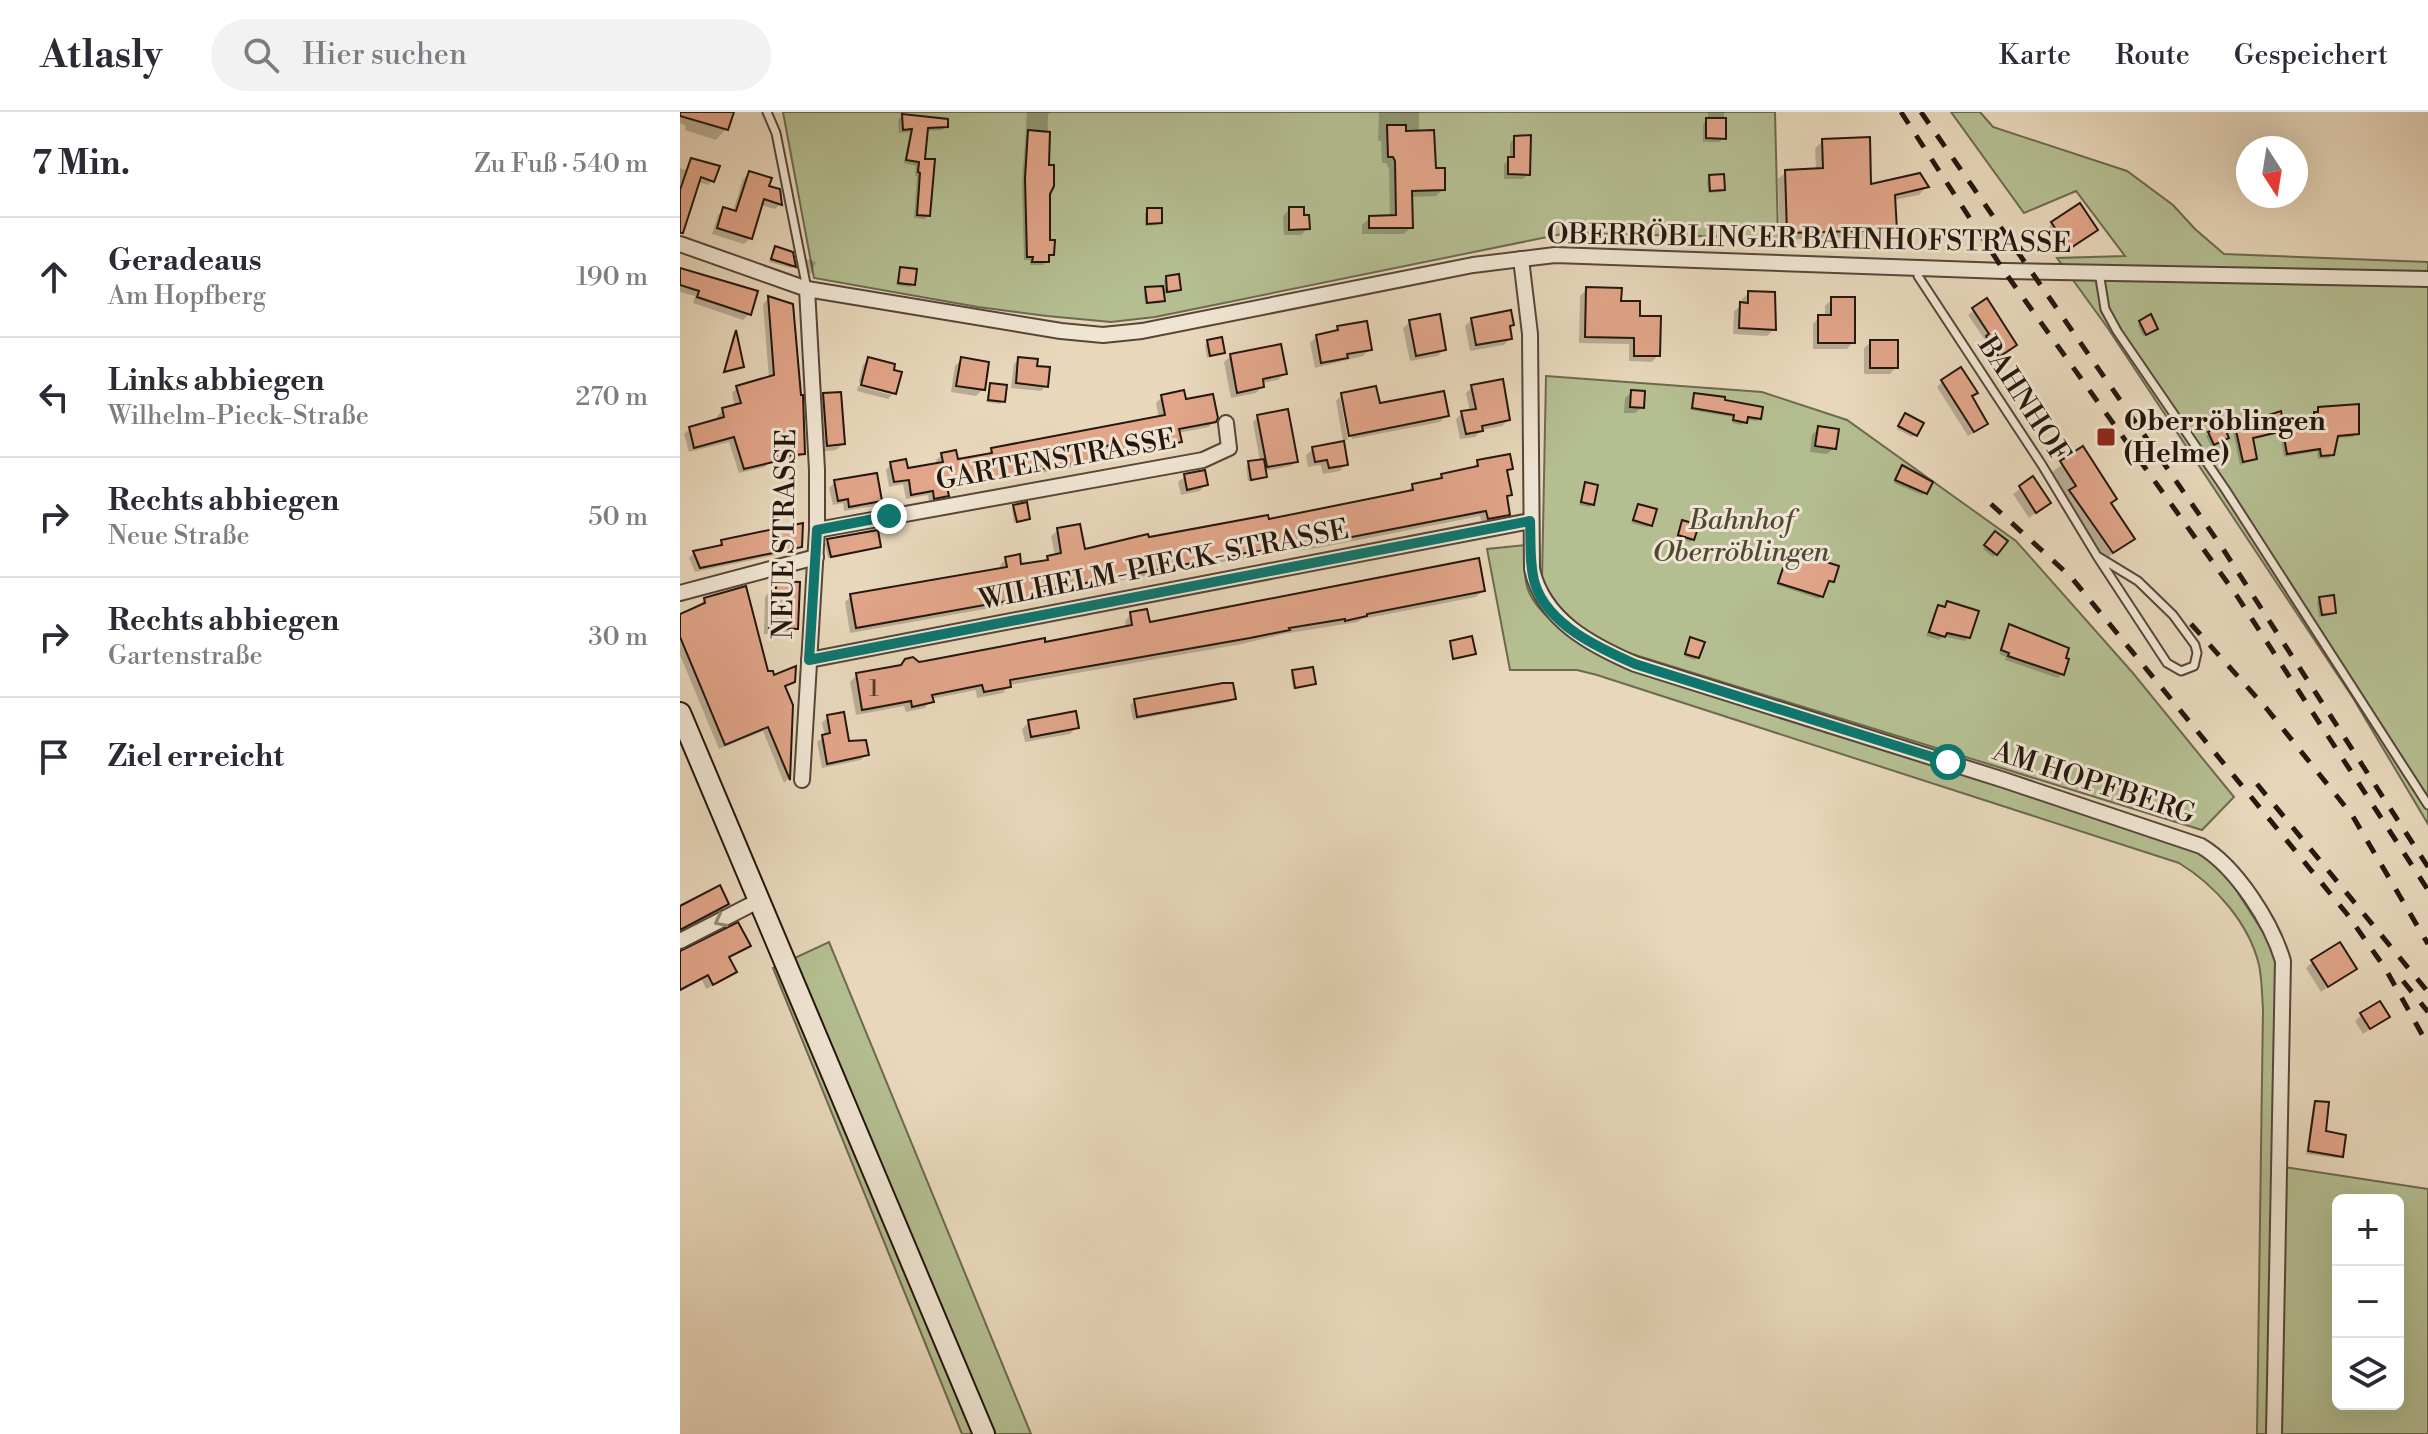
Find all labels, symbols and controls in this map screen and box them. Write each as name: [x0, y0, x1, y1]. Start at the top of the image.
search box: [211, 19, 771, 91]
text: Atlasly: [40, 32, 163, 79]
icon: search: [239, 33, 283, 77]
text: Hier suchen: [303, 36, 467, 74]
text: Karte: [1999, 38, 2071, 73]
text: Route: [2115, 38, 2190, 73]
text: Gespeichert: [2234, 38, 2388, 73]
north arrow: [2236, 136, 2308, 208]
text: 7 Min.: [32, 143, 130, 185]
text: Zu Fuß · 540 m: [474, 148, 648, 180]
street label: OBERRÖBLINGER BAHNHOFSTRASSE: [1546, 216, 2072, 261]
text: Geradeaus: [108, 242, 262, 280]
icon: ahead: [32, 255, 76, 299]
text: 190 m: [577, 261, 648, 293]
text: Am Hopfberg: [108, 280, 266, 312]
street label: BAHNHOF: [1970, 329, 2078, 470]
text: Links abbiegen: [108, 362, 324, 400]
icon: left: [32, 375, 76, 419]
text: 270 m: [575, 381, 648, 413]
text: Wilhelm-Pieck-Straße: [108, 400, 369, 432]
place label: Oberröblingen (Helme): [2124, 404, 2326, 471]
street label: GARTENSTRASSE: [933, 422, 1179, 498]
marker: Oberröblingen (Helme): [2095, 426, 2117, 448]
street label: NEUE STRASSE: [766, 428, 804, 640]
text: Rechts abbiegen: [108, 482, 339, 520]
icon: right: [32, 495, 76, 539]
route end: [871, 498, 907, 534]
text: 50 m: [588, 501, 648, 533]
park label: Bahnhof Oberröblingen: [1652, 503, 1830, 570]
street label: WILHELM-PIECK-STRASSE: [975, 512, 1352, 618]
text: Neue Straße: [108, 520, 250, 552]
text: Rechts abbiegen: [108, 602, 339, 640]
icon: right: [32, 615, 76, 659]
text: 30 m: [588, 621, 648, 653]
text: Gartenstraße: [108, 640, 263, 672]
house number: 1: [869, 674, 880, 704]
street label: AM HOPFBERG: [1988, 734, 2200, 832]
icon: arrive: [32, 735, 76, 779]
text: Ziel erreicht: [108, 738, 284, 776]
route start: [1930, 744, 1966, 780]
one-way arrow: [714, 911, 729, 926]
map controls: [2332, 1194, 2404, 1410]
button: +: [2332, 1194, 2404, 1266]
button: −: [2332, 1266, 2404, 1338]
button: layers: [2332, 1338, 2404, 1410]

